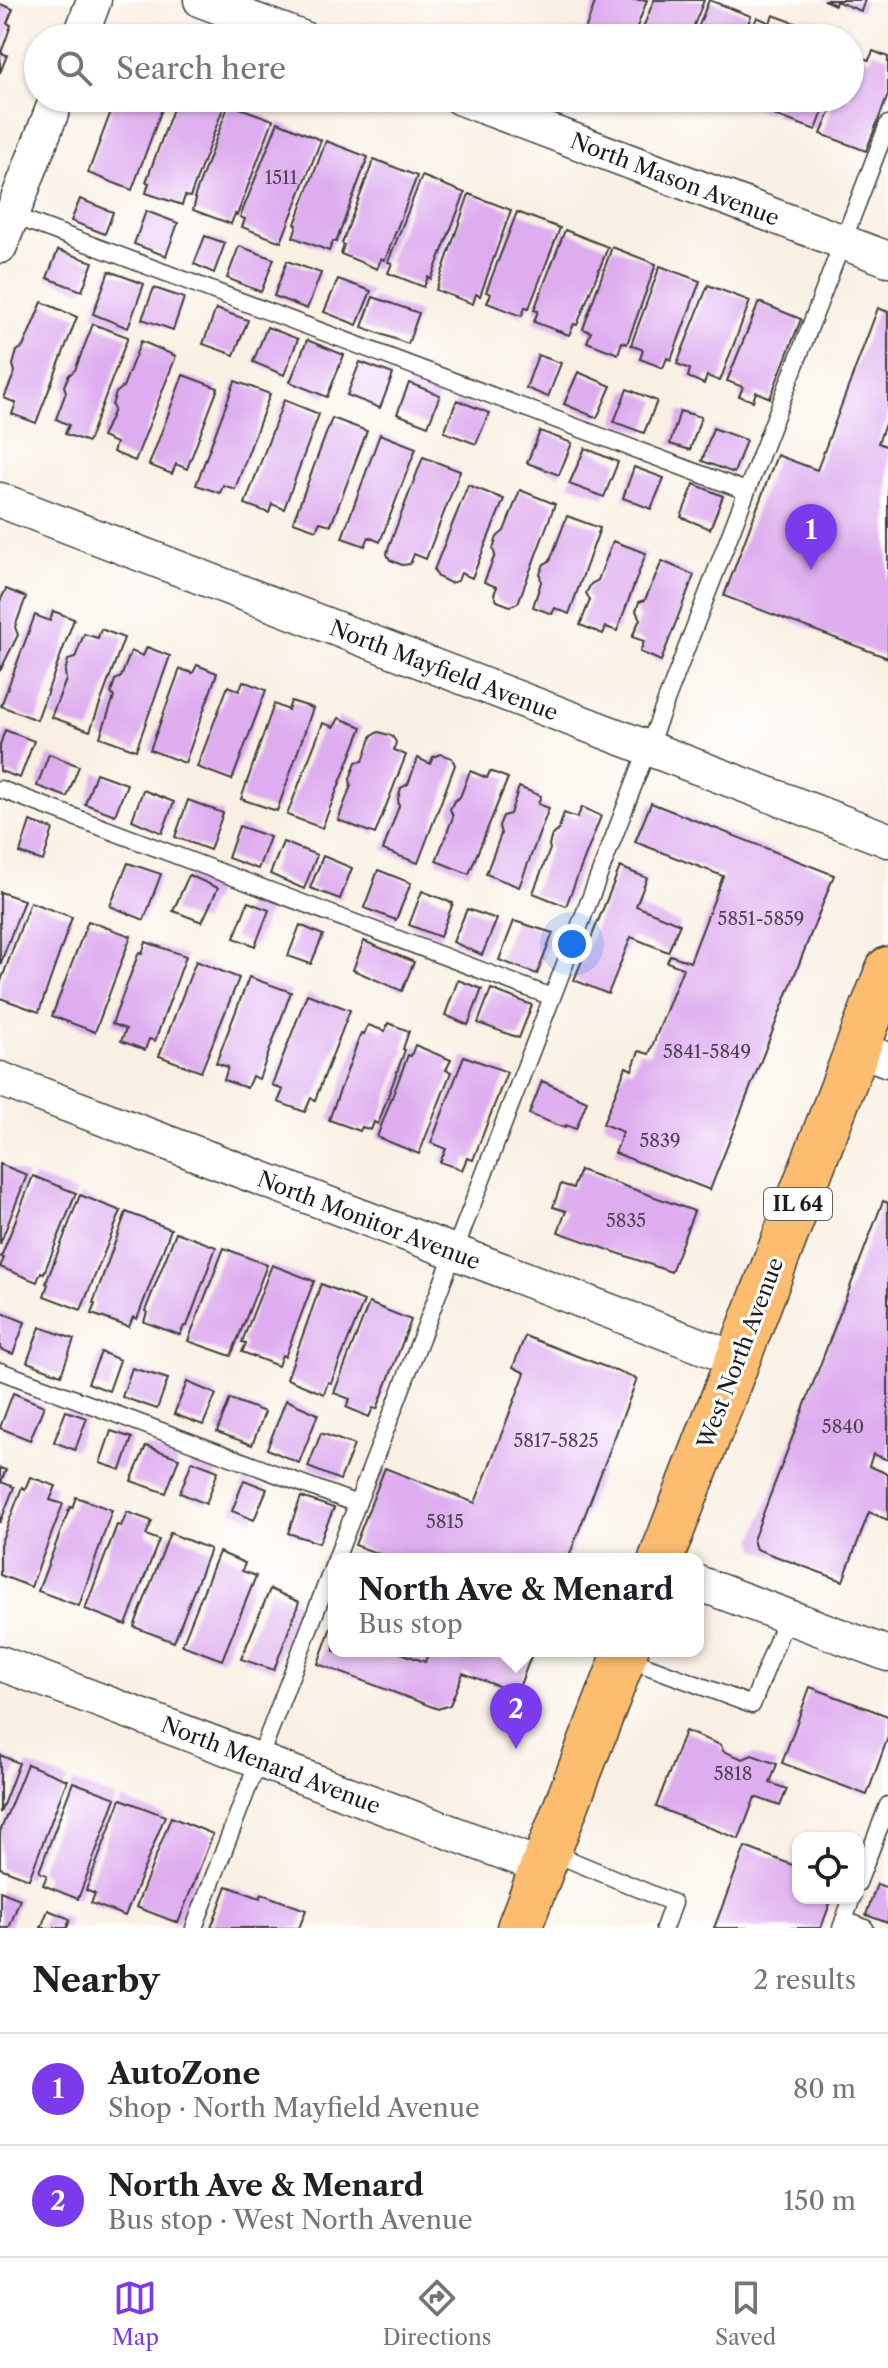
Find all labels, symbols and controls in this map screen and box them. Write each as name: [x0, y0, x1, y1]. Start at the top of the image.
search box: [24, 24, 864, 112]
icon: search: [52, 46, 96, 90]
text: Search here: [116, 50, 286, 87]
street label: North Mason Avenue: [567, 127, 783, 232]
house number: 1511: [265, 167, 298, 189]
pin: 1: [785, 504, 837, 570]
street label: North Mayfield Avenue: [326, 614, 562, 727]
house number: 5851-5859: [718, 908, 804, 930]
your location: [552, 924, 592, 964]
house number: 5841-5849: [663, 1041, 751, 1063]
house number: 5839: [640, 1130, 680, 1152]
street label: North Monitor Avenue: [253, 1165, 484, 1275]
road number: IL 64: [764, 1188, 832, 1220]
house number: 5835: [606, 1210, 646, 1232]
street label: West North Avenue: [691, 1254, 789, 1454]
house number: 5840: [822, 1416, 864, 1438]
house number: 5817-5825: [513, 1430, 599, 1452]
house number: 5815: [426, 1511, 464, 1533]
popup: [328, 1553, 704, 1657]
text: North Ave & Menard: [358, 1571, 674, 1608]
text: Bus stop: [358, 1608, 463, 1640]
pin: 2: [490, 1683, 542, 1749]
street label: North Menard Avenue: [157, 1711, 384, 1820]
house number: 5818: [714, 1763, 752, 1785]
map controls: [792, 1832, 864, 1904]
button: locate: [792, 1832, 864, 1904]
text: Nearby: [32, 1959, 160, 2001]
text: 2 results: [753, 1964, 856, 1996]
text: AutoZone: [108, 2055, 260, 2092]
text: 1: [52, 2073, 64, 2105]
text: 80 m: [793, 2073, 856, 2105]
text: Shop · North Mayfield Avenue: [108, 2092, 479, 2124]
text: North Ave & Menard: [108, 2167, 424, 2204]
text: 2: [50, 2185, 66, 2217]
text: 150 m: [783, 2185, 856, 2217]
text: Bus stop · West North Avenue: [108, 2204, 473, 2236]
tab: Map: [112, 2276, 159, 2351]
tab: Directions: [383, 2276, 491, 2351]
tab: Saved: [715, 2276, 776, 2351]

